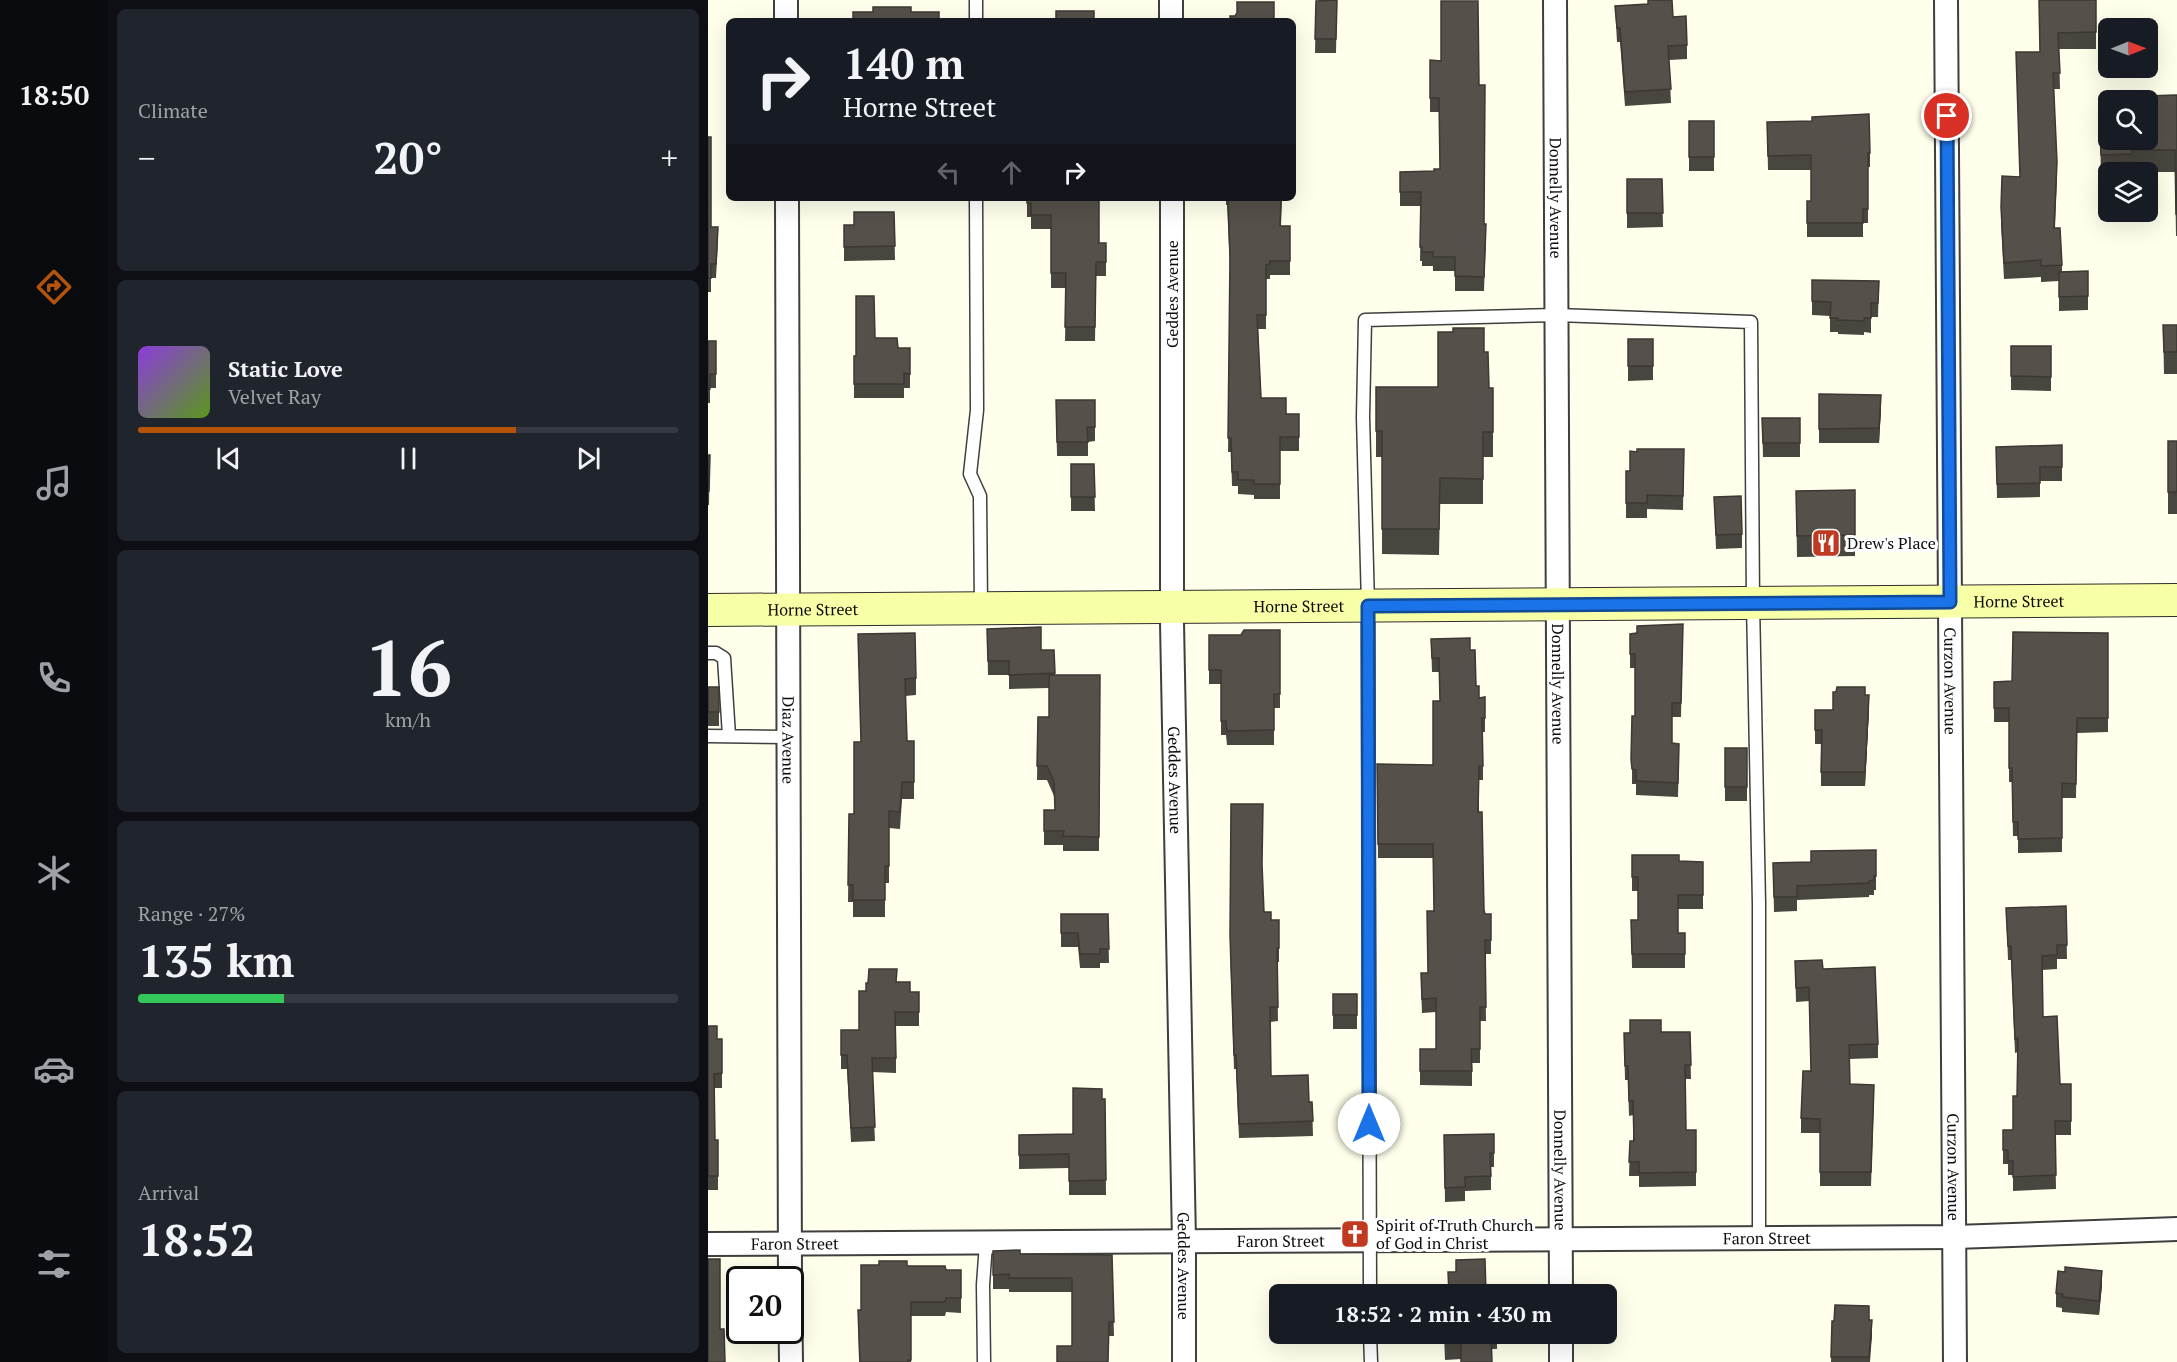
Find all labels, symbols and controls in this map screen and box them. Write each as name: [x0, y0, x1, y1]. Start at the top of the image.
north arrow: [2098, 18, 2158, 78]
map controls: [2098, 18, 2158, 222]
text: 140 m: [843, 35, 964, 91]
icon: right: [744, 42, 822, 120]
text: 18:50: [19, 77, 89, 113]
text: Horne Street: [843, 89, 996, 125]
pin: [1921, 90, 1972, 141]
button: search: [2098, 90, 2158, 150]
text: Climate: [138, 97, 208, 124]
icon: arrive: [1930, 99, 1963, 132]
text: 20°: [373, 127, 443, 187]
text: −: [138, 136, 156, 179]
text: +: [660, 136, 678, 179]
street label: Donnelly Avenue: [1545, 137, 1567, 259]
icon: left: [932, 156, 965, 189]
icon: ahead: [995, 156, 1028, 189]
icon: right: [1058, 156, 1091, 189]
button: layers: [2098, 162, 2158, 222]
street label: Geddes Avenue: [1161, 240, 1183, 348]
icon: directions: [33, 266, 75, 308]
text: Static Love: [228, 354, 343, 383]
text: Velvet Ray: [228, 383, 321, 410]
icon: previous: [212, 442, 245, 475]
icon: pause: [392, 442, 425, 475]
icon: next: [572, 442, 605, 475]
icon: music: [33, 462, 75, 504]
restaurant icon: Drew's Place: [1810, 527, 1842, 559]
place label: Drew's Place: [1847, 532, 1936, 554]
street label: Horne Street: [1973, 590, 2065, 612]
street label: Horne Street: [1253, 595, 1345, 617]
street label: Horne Street: [767, 598, 859, 621]
text: 16: [364, 615, 452, 718]
street label: Donnelly Avenue: [1547, 623, 1569, 745]
street label: Curzon Avenue: [1939, 627, 1962, 735]
icon: phone: [33, 657, 75, 699]
street label: Diaz Avenue: [777, 696, 800, 784]
text: km/h: [385, 706, 431, 733]
street label: Geddes Avenue: [1163, 726, 1187, 834]
icon: climate: [33, 852, 75, 894]
text: Range · 27%: [138, 900, 245, 927]
text: 135 km: [138, 930, 294, 990]
icon: car: [33, 1048, 75, 1090]
position arrow: [1337, 1092, 1401, 1156]
street label: Donnelly Avenue: [1549, 1109, 1572, 1231]
street label: Curzon Avenue: [1942, 1113, 1965, 1221]
text: Arrival: [138, 1179, 199, 1206]
text: 18:52: [138, 1209, 255, 1269]
street label: Geddes Avenue: [1172, 1212, 1195, 1320]
place label: Spirit of Truth Church of God in Christ: [1376, 1214, 1534, 1254]
church icon: Spirit of Truth Church of God in Christ: [1339, 1218, 1371, 1250]
street label: Faron Street: [1723, 1227, 1811, 1249]
street label: Faron Street: [1237, 1230, 1325, 1252]
street label: Faron Street: [751, 1232, 839, 1255]
icon: filters: [33, 1243, 75, 1285]
speed limit sign: 20: [726, 1266, 804, 1344]
text: 18:52 · 2 min · 430 m: [1334, 1299, 1552, 1328]

